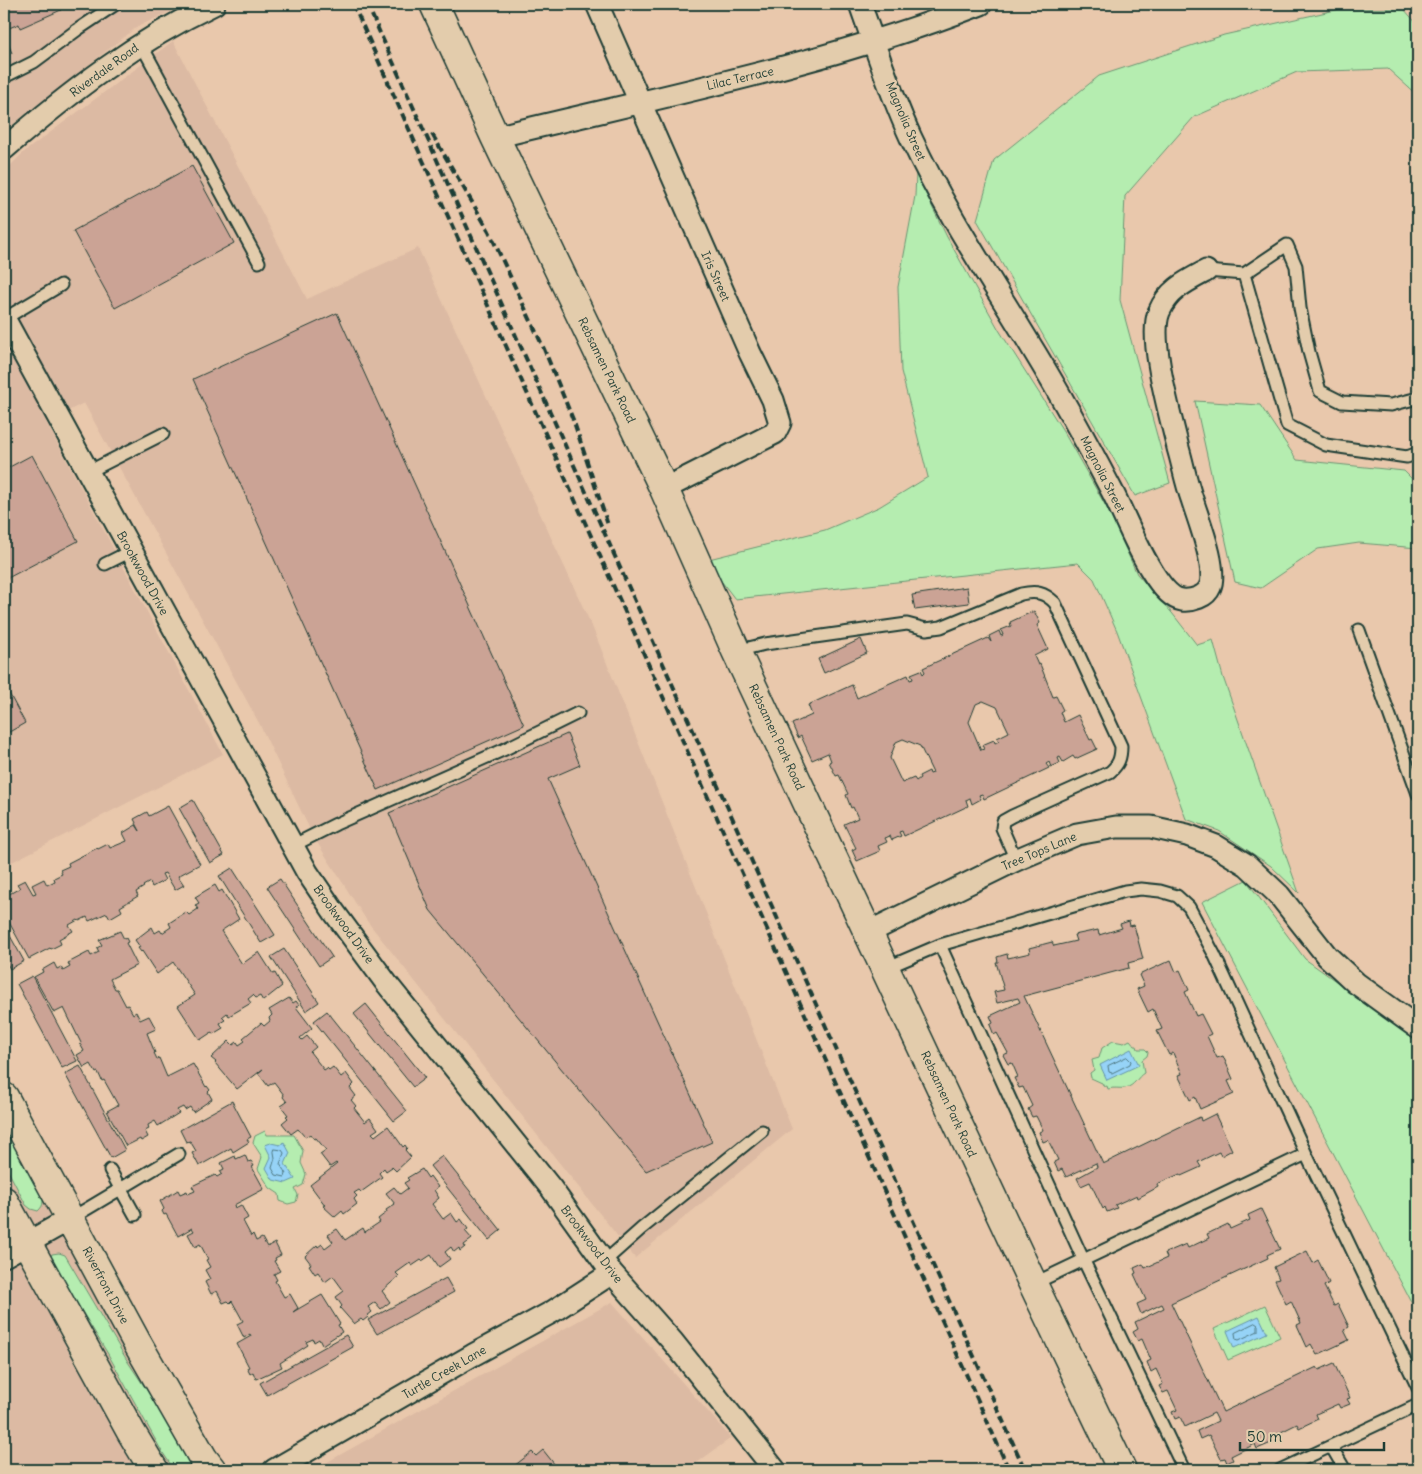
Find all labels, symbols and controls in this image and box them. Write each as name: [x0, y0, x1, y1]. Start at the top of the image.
street label: Riverdale Road: [67, 40, 141, 100]
street label: Lilac Terrace: [705, 63, 775, 93]
street label: Magnolia Street: [883, 79, 929, 163]
street label: Iris Street: [698, 249, 734, 303]
street label: Rebsamen Park Road: [575, 315, 639, 425]
street label: Magnolia Street: [1077, 433, 1129, 515]
street label: Brookwood Drive: [114, 528, 172, 618]
street label: Rebsamen Park Road: [746, 682, 808, 792]
street label: Tree Tops Lane: [999, 828, 1079, 874]
street label: Brookwood Drive: [310, 882, 378, 966]
street label: Rebsamen Park Road: [918, 1049, 980, 1159]
street label: Brookwood Drive: [558, 1202, 626, 1286]
street label: Riverfront Drive: [79, 1244, 133, 1326]
street label: Turtle Creek Lane: [399, 1342, 489, 1402]
scale bar: [1240, 1419, 1383, 1451]
text: 50 m: [1247, 1427, 1282, 1446]

